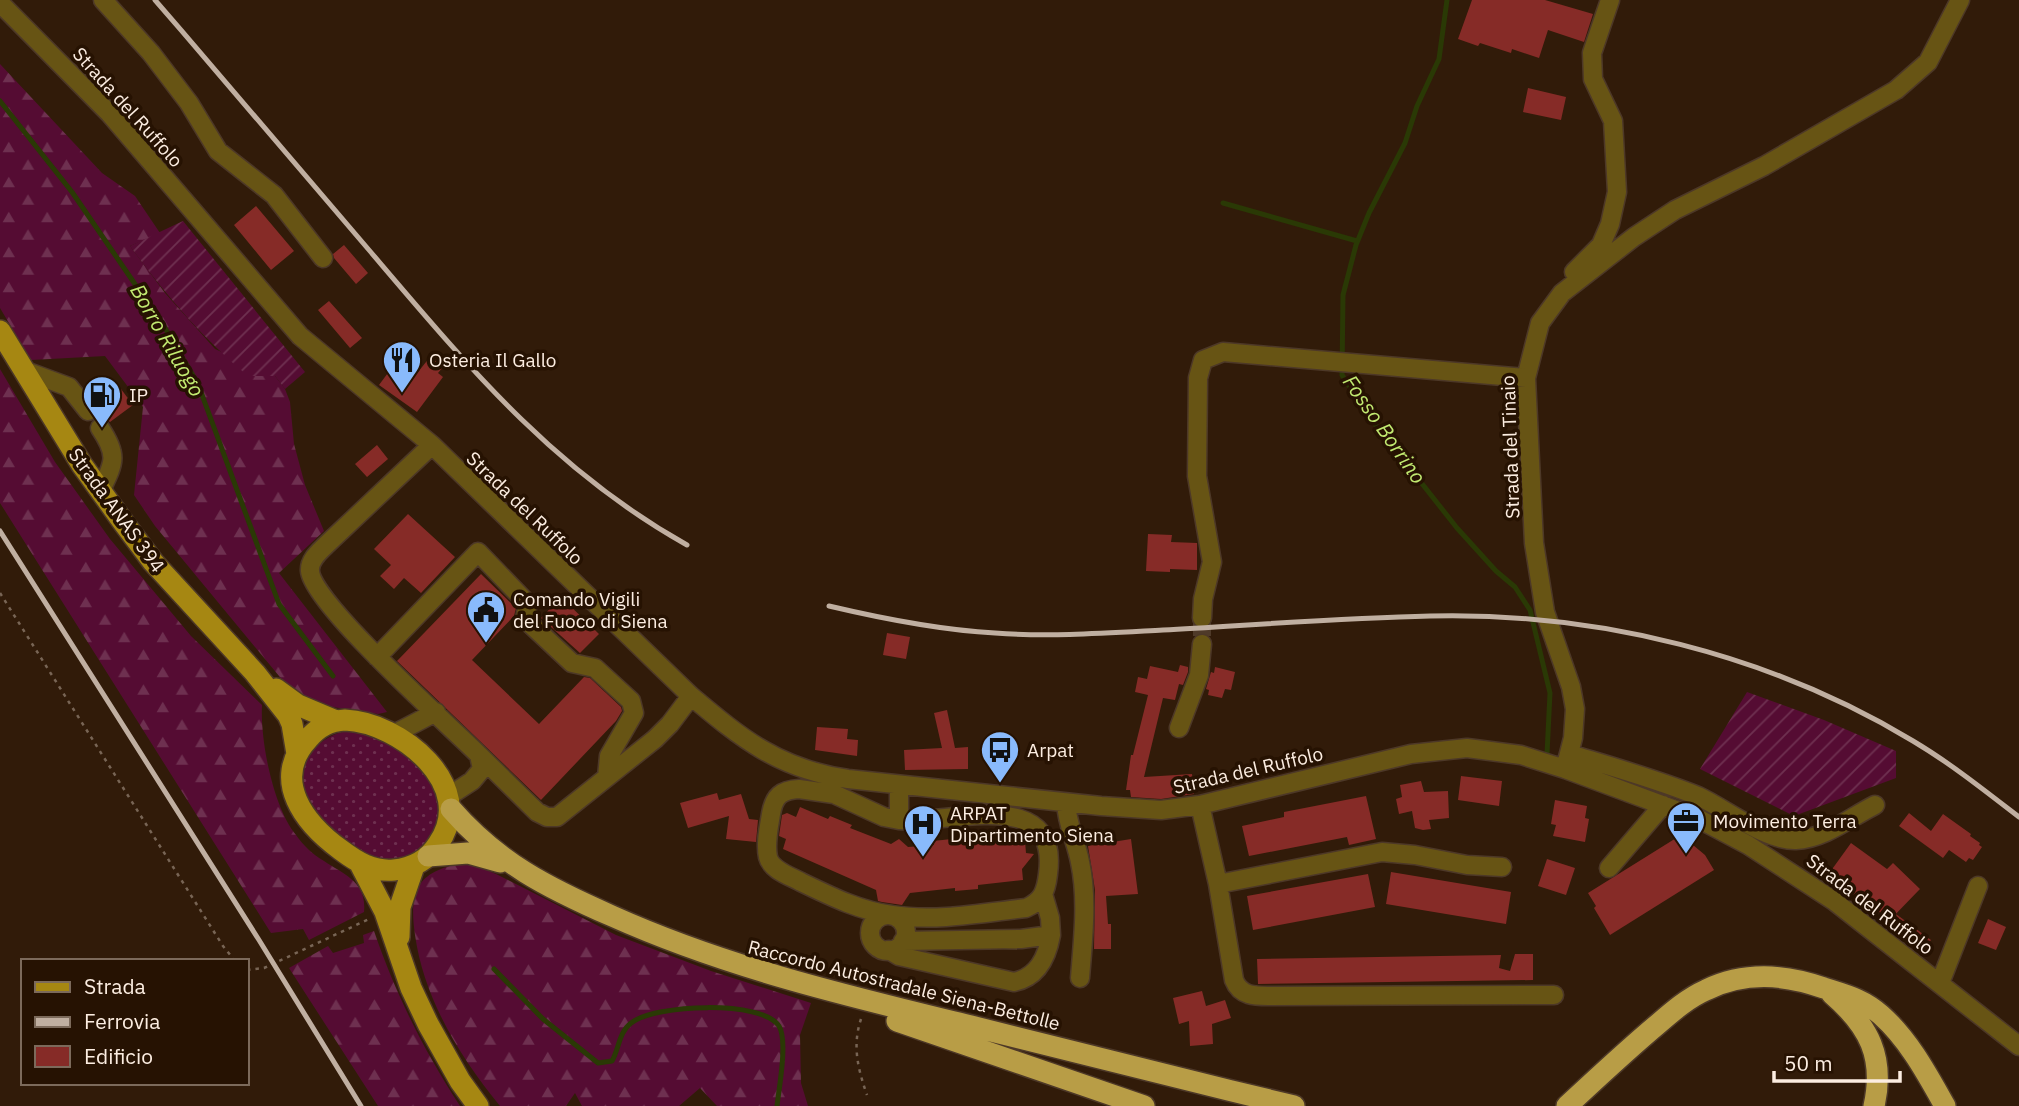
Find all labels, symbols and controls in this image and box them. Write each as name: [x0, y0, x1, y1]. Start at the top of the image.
street label: Strada del Ruffolo: [68, 42, 188, 172]
water label: Borro Riluogo: [124, 278, 212, 402]
restaurant icon: Osteria Il Gallo: [381, 339, 423, 394]
place label: Osteria Il Gallo: [429, 348, 556, 372]
water label: Fosso Borrino: [1337, 369, 1433, 489]
fuel station icon: IP: [81, 374, 123, 429]
street label: Strada del Tinaio: [1496, 375, 1524, 519]
place label: IP: [129, 383, 148, 407]
street label: Strada ANAS 394: [64, 443, 170, 577]
street label: Strada del Ruffolo: [462, 446, 588, 570]
place label: Comando Vigili del Fuoco di Siena: [513, 587, 668, 633]
public building icon: Comando Vigili del Fuoco di Siena: [465, 589, 507, 644]
bus stop icon: Arpat: [979, 729, 1021, 784]
place label: Arpat: [1027, 738, 1074, 762]
street label: Strada del Ruffolo: [1171, 741, 1325, 799]
office icon: Movimento Terra: [1665, 800, 1707, 855]
place label: ARPAT Dipartimento Siena: [950, 801, 1114, 847]
hospital icon: ARPAT Dipartimento Siena: [902, 803, 944, 858]
place label: Movimento Terra: [1713, 809, 1857, 833]
street label: Strada del Ruffolo: [1802, 848, 1938, 960]
street label: Raccordo Autostradale Siena-Bettolle: [745, 935, 1063, 1035]
legend: [21, 959, 248, 1085]
text: Strada: [84, 972, 146, 1000]
text: Ferrovia: [84, 1007, 160, 1035]
scale bar: [1774, 1040, 1900, 1084]
text: Edificio: [84, 1042, 153, 1070]
text: 50 m: [1784, 1049, 1833, 1077]

